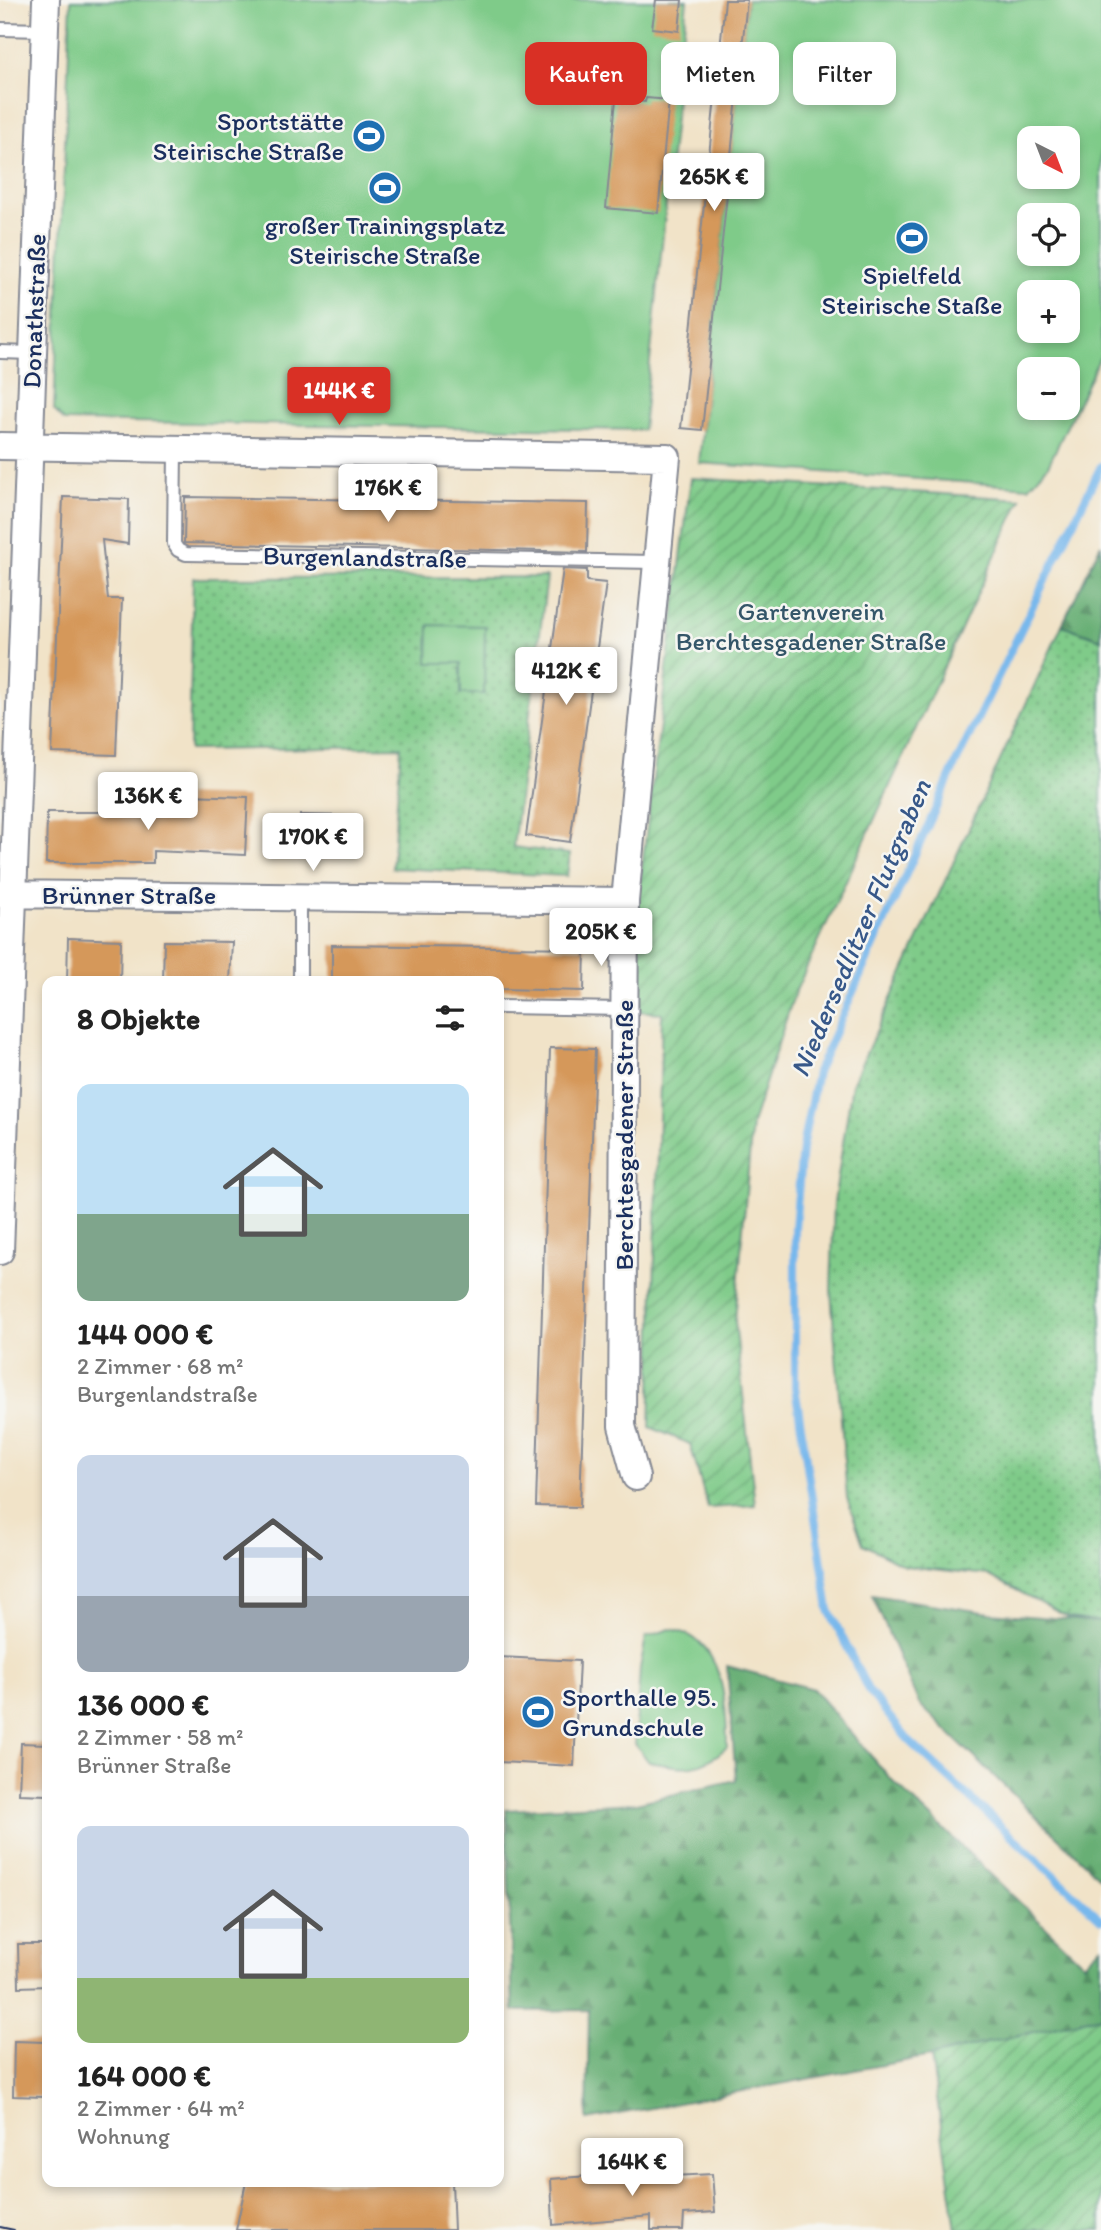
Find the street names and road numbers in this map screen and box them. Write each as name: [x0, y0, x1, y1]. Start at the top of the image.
street label: Donathstraße: [15, 233, 53, 389]
street label: Burgenlandstraße: [263, 539, 467, 575]
street label: Brünner Straße: [42, 879, 216, 911]
street label: Berchtesgadener Straße: [608, 1000, 640, 1270]

